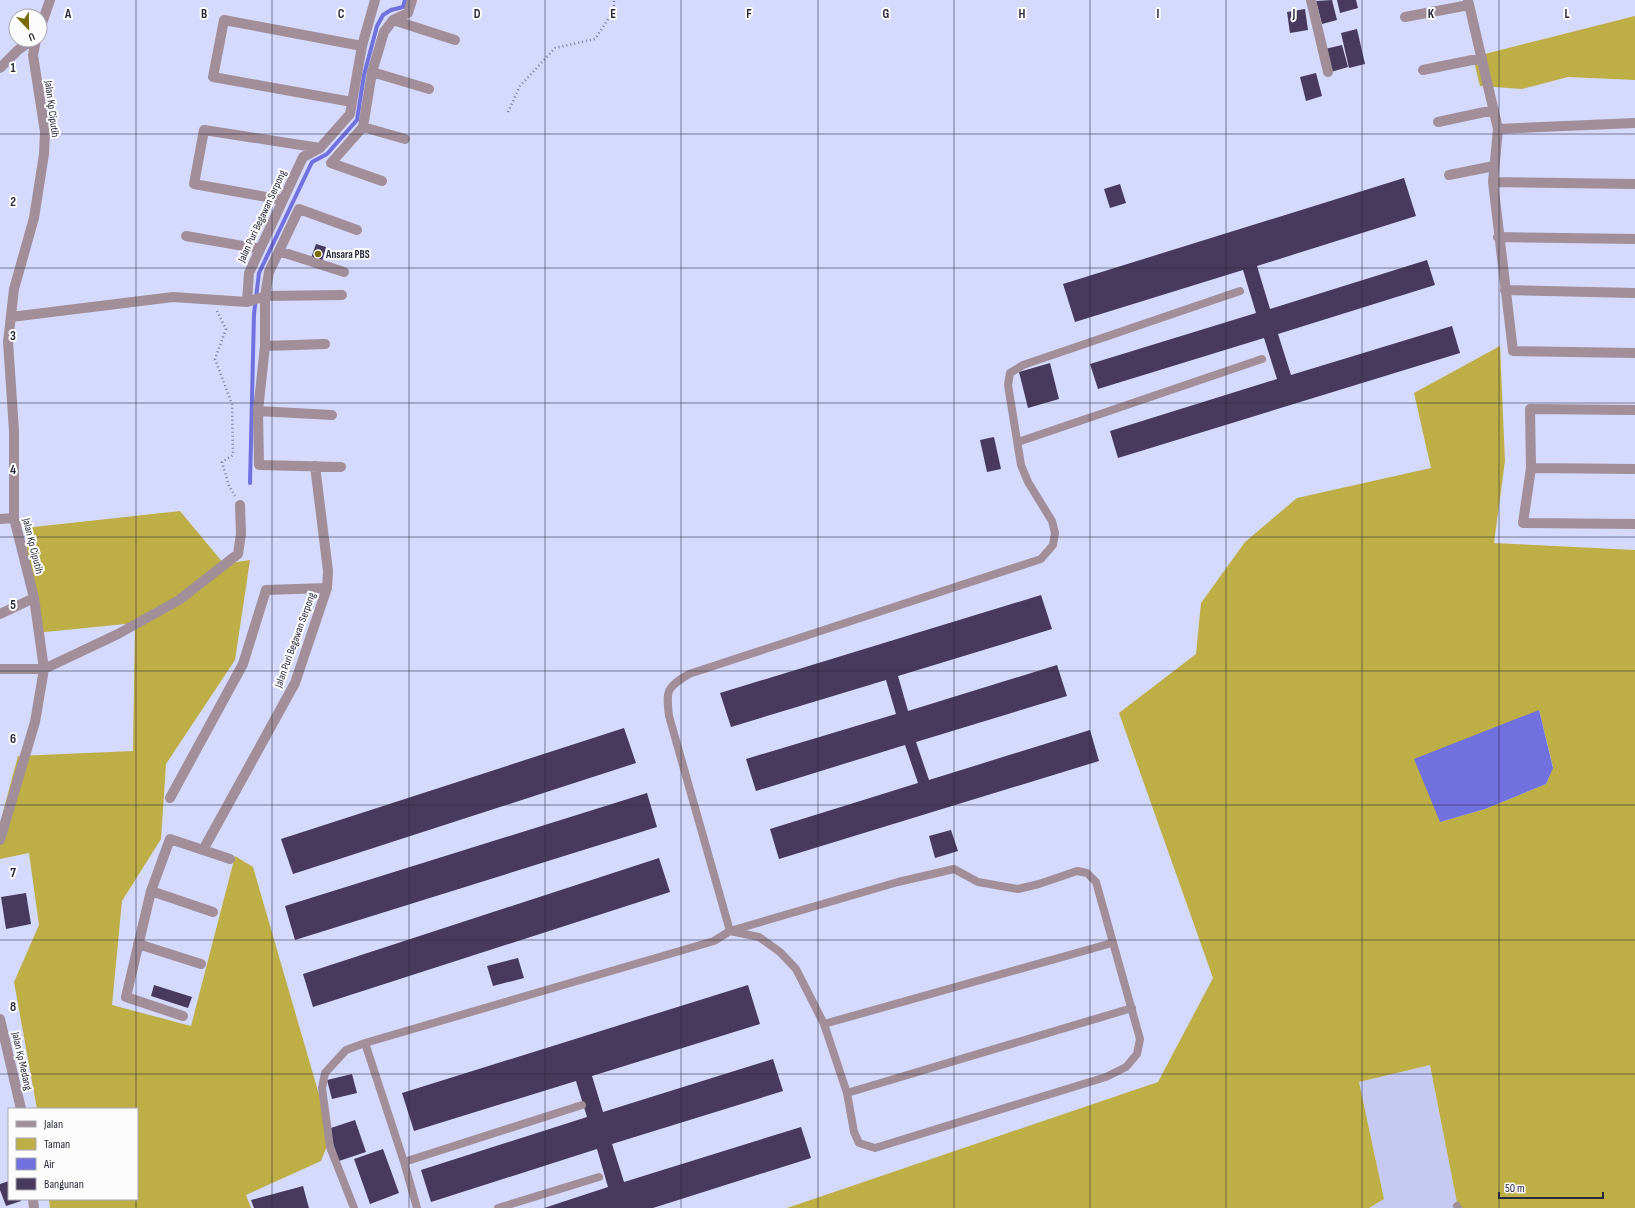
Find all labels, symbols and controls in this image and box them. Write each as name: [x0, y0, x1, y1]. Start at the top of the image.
text: A: [64, 6, 72, 22]
text: B: [201, 6, 207, 22]
text: C: [338, 6, 345, 22]
text: D: [474, 6, 481, 22]
text: E: [610, 6, 616, 22]
text: F: [746, 6, 752, 22]
text: G: [883, 6, 890, 22]
text: H: [1019, 6, 1026, 22]
text: I: [1157, 6, 1160, 22]
text: J: [1292, 6, 1296, 22]
text: K: [1428, 6, 1435, 22]
text: L: [1564, 6, 1570, 22]
north arrow: [8, 8, 48, 48]
text: U: [26, 30, 37, 44]
text: 1: [10, 60, 16, 76]
street label: Jalan Kp Ciputih: [42, 79, 62, 138]
street label: Jalan Puri Begawan Serpong: [234, 167, 289, 265]
text: 2: [10, 194, 16, 210]
place label: Ansara PBS: [325, 248, 370, 261]
marker: Ansara PBS: [313, 249, 323, 259]
text: 3: [10, 328, 16, 344]
text: 4: [10, 462, 16, 478]
street label: Jalan Kp Ciputih: [20, 516, 46, 576]
street label: Jalan Puri Begawan Serpong: [271, 590, 318, 690]
text: 5: [10, 597, 16, 613]
text: 6: [10, 731, 16, 747]
text: 7: [10, 865, 16, 881]
text: 8: [10, 999, 16, 1015]
street label: Jalan Kp Medang: [9, 1030, 35, 1092]
legend: [8, 1108, 138, 1200]
text: Jalan: [43, 1117, 63, 1132]
text: Taman: [44, 1137, 70, 1152]
text: Air: [43, 1157, 55, 1172]
scale bar: [1499, 1174, 1603, 1200]
text: Bangunan: [44, 1177, 84, 1192]
text: 50 m: [1505, 1181, 1525, 1196]

